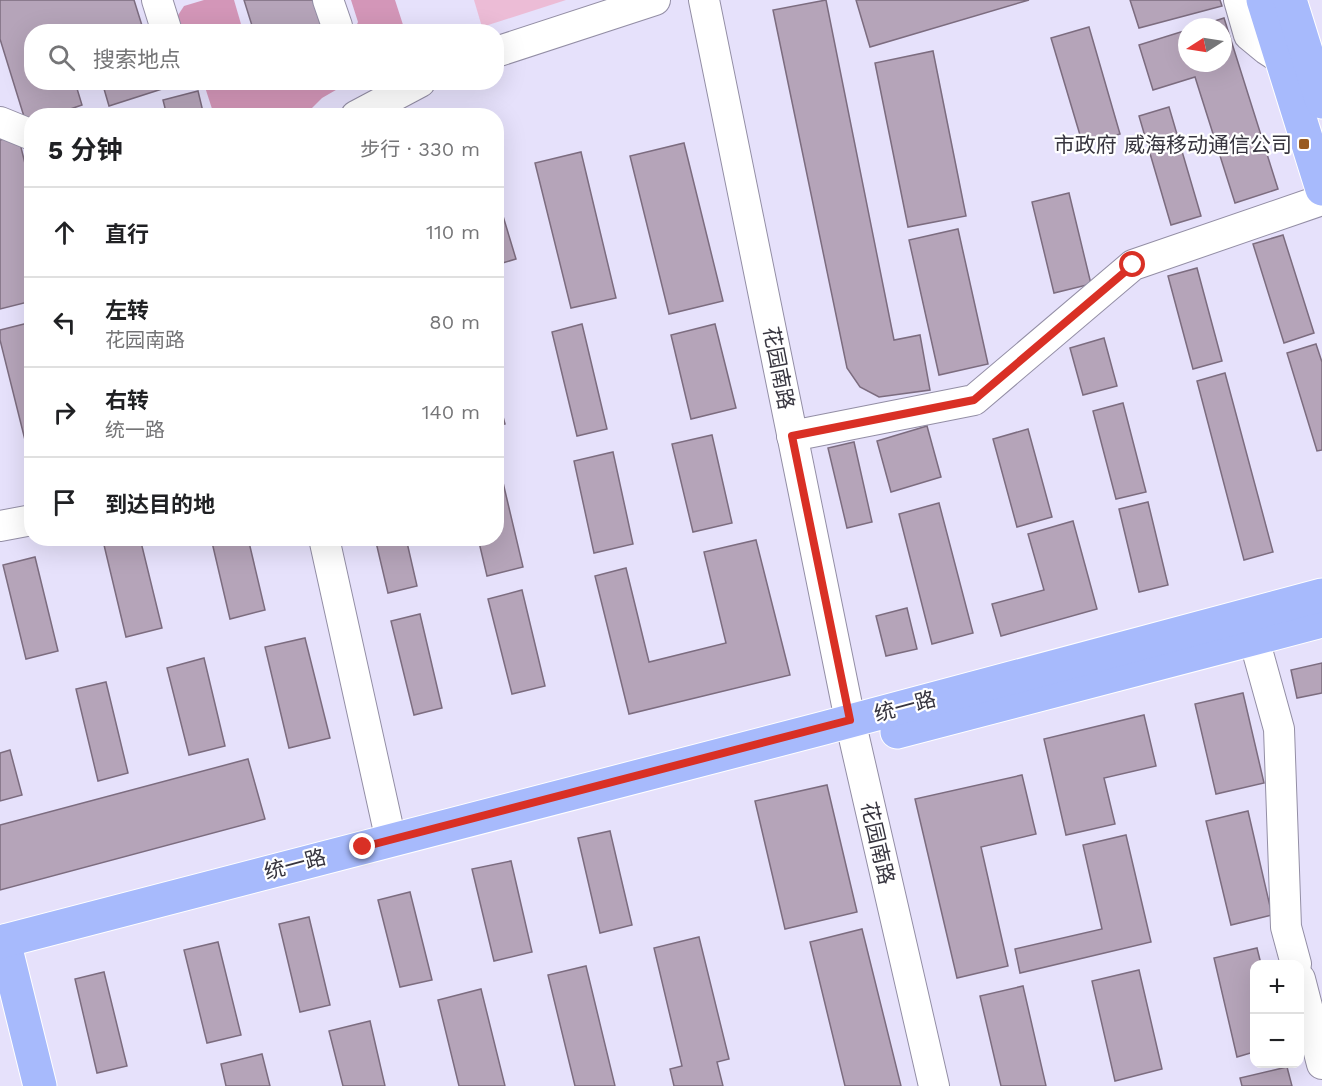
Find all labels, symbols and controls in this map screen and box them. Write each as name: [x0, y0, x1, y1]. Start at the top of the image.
north arrow: [1178, 18, 1232, 72]
search box: [24, 24, 504, 90]
icon: search: [45, 41, 78, 74]
text: 搜索地点: [93, 47, 181, 72]
place label: 市政府 威海移动通信公司: [1054, 132, 1292, 157]
text: 5 分钟: [48, 135, 123, 165]
text: 步行 · 330 m: [360, 137, 480, 161]
marker: 市政府 威海移动通信公司: [1297, 137, 1311, 151]
icon: ahead: [48, 216, 81, 249]
text: 110 m: [426, 220, 480, 244]
text: 直行: [105, 222, 149, 247]
route start: [1119, 251, 1145, 277]
text: 左转: [105, 298, 149, 323]
icon: left: [48, 306, 81, 339]
text: 80 m: [429, 310, 480, 334]
street label: 花园南路: [759, 324, 799, 412]
text: 花园南路: [105, 328, 185, 352]
text: 右转: [105, 388, 149, 413]
icon: right: [48, 396, 81, 429]
text: 140 m: [422, 400, 480, 424]
text: 统一路: [105, 418, 165, 442]
icon: arrive: [48, 486, 81, 519]
text: 到达目的地: [105, 492, 215, 517]
street label: 统一路: [871, 686, 939, 726]
street label: 花园南路: [856, 799, 900, 887]
route end: [349, 833, 375, 859]
street label: 统一路: [261, 844, 329, 884]
map controls: [1250, 960, 1304, 1068]
button: +: [1250, 960, 1304, 1014]
button: −: [1250, 1014, 1304, 1068]

